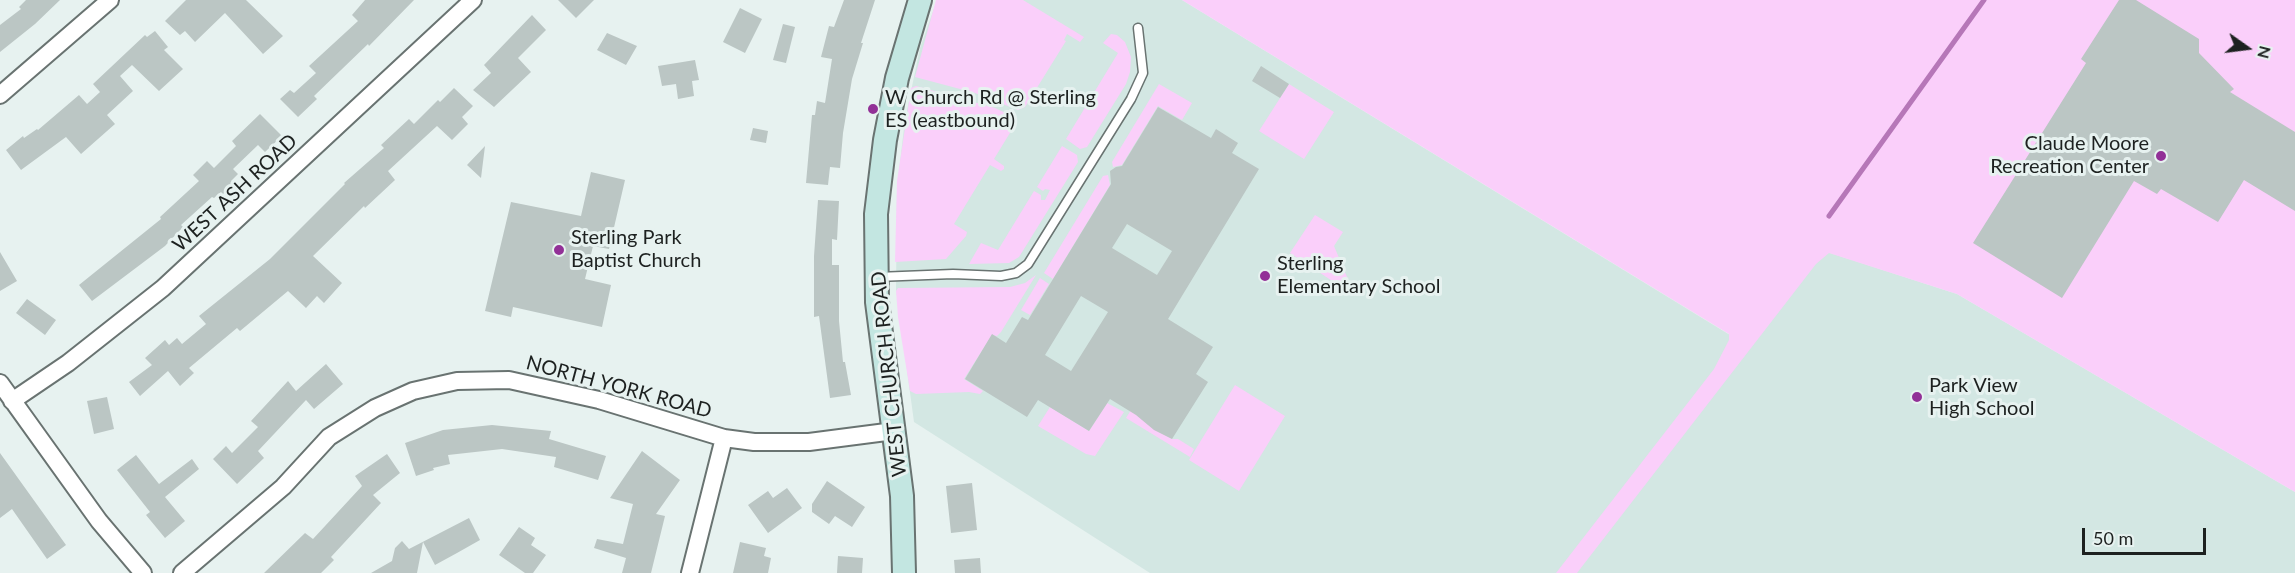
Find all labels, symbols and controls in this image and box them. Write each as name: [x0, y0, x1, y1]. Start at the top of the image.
north arrow: [2217, 18, 2277, 78]
text: N: [2254, 44, 2276, 61]
place label: W Church Rd @ Sterling ES (eastbound): [885, 86, 1096, 133]
marker: W Church Rd @ Sterling ES (eastbound): [866, 102, 880, 116]
street label: WEST ASH ROAD: [168, 129, 302, 257]
place label: Claude Moore Recreation Center: [1990, 132, 2149, 179]
marker: Claude Moore Recreation Center: [2154, 149, 2168, 163]
place label: Sterling Park Baptist Church: [571, 226, 701, 273]
marker: Sterling Park Baptist Church: [552, 243, 566, 257]
place label: Sterling Elementary School: [1277, 252, 1440, 299]
marker: Sterling Elementary School: [1258, 269, 1272, 283]
street label: WEST CHURCH ROAD: [866, 270, 912, 478]
street label: NORTH YORK ROAD: [524, 351, 714, 423]
place label: Park View High School: [1929, 374, 2034, 421]
marker: Park View High School: [1910, 390, 1924, 404]
scale bar: [2085, 516, 2210, 554]
text: 50 m: [2093, 527, 2133, 549]

